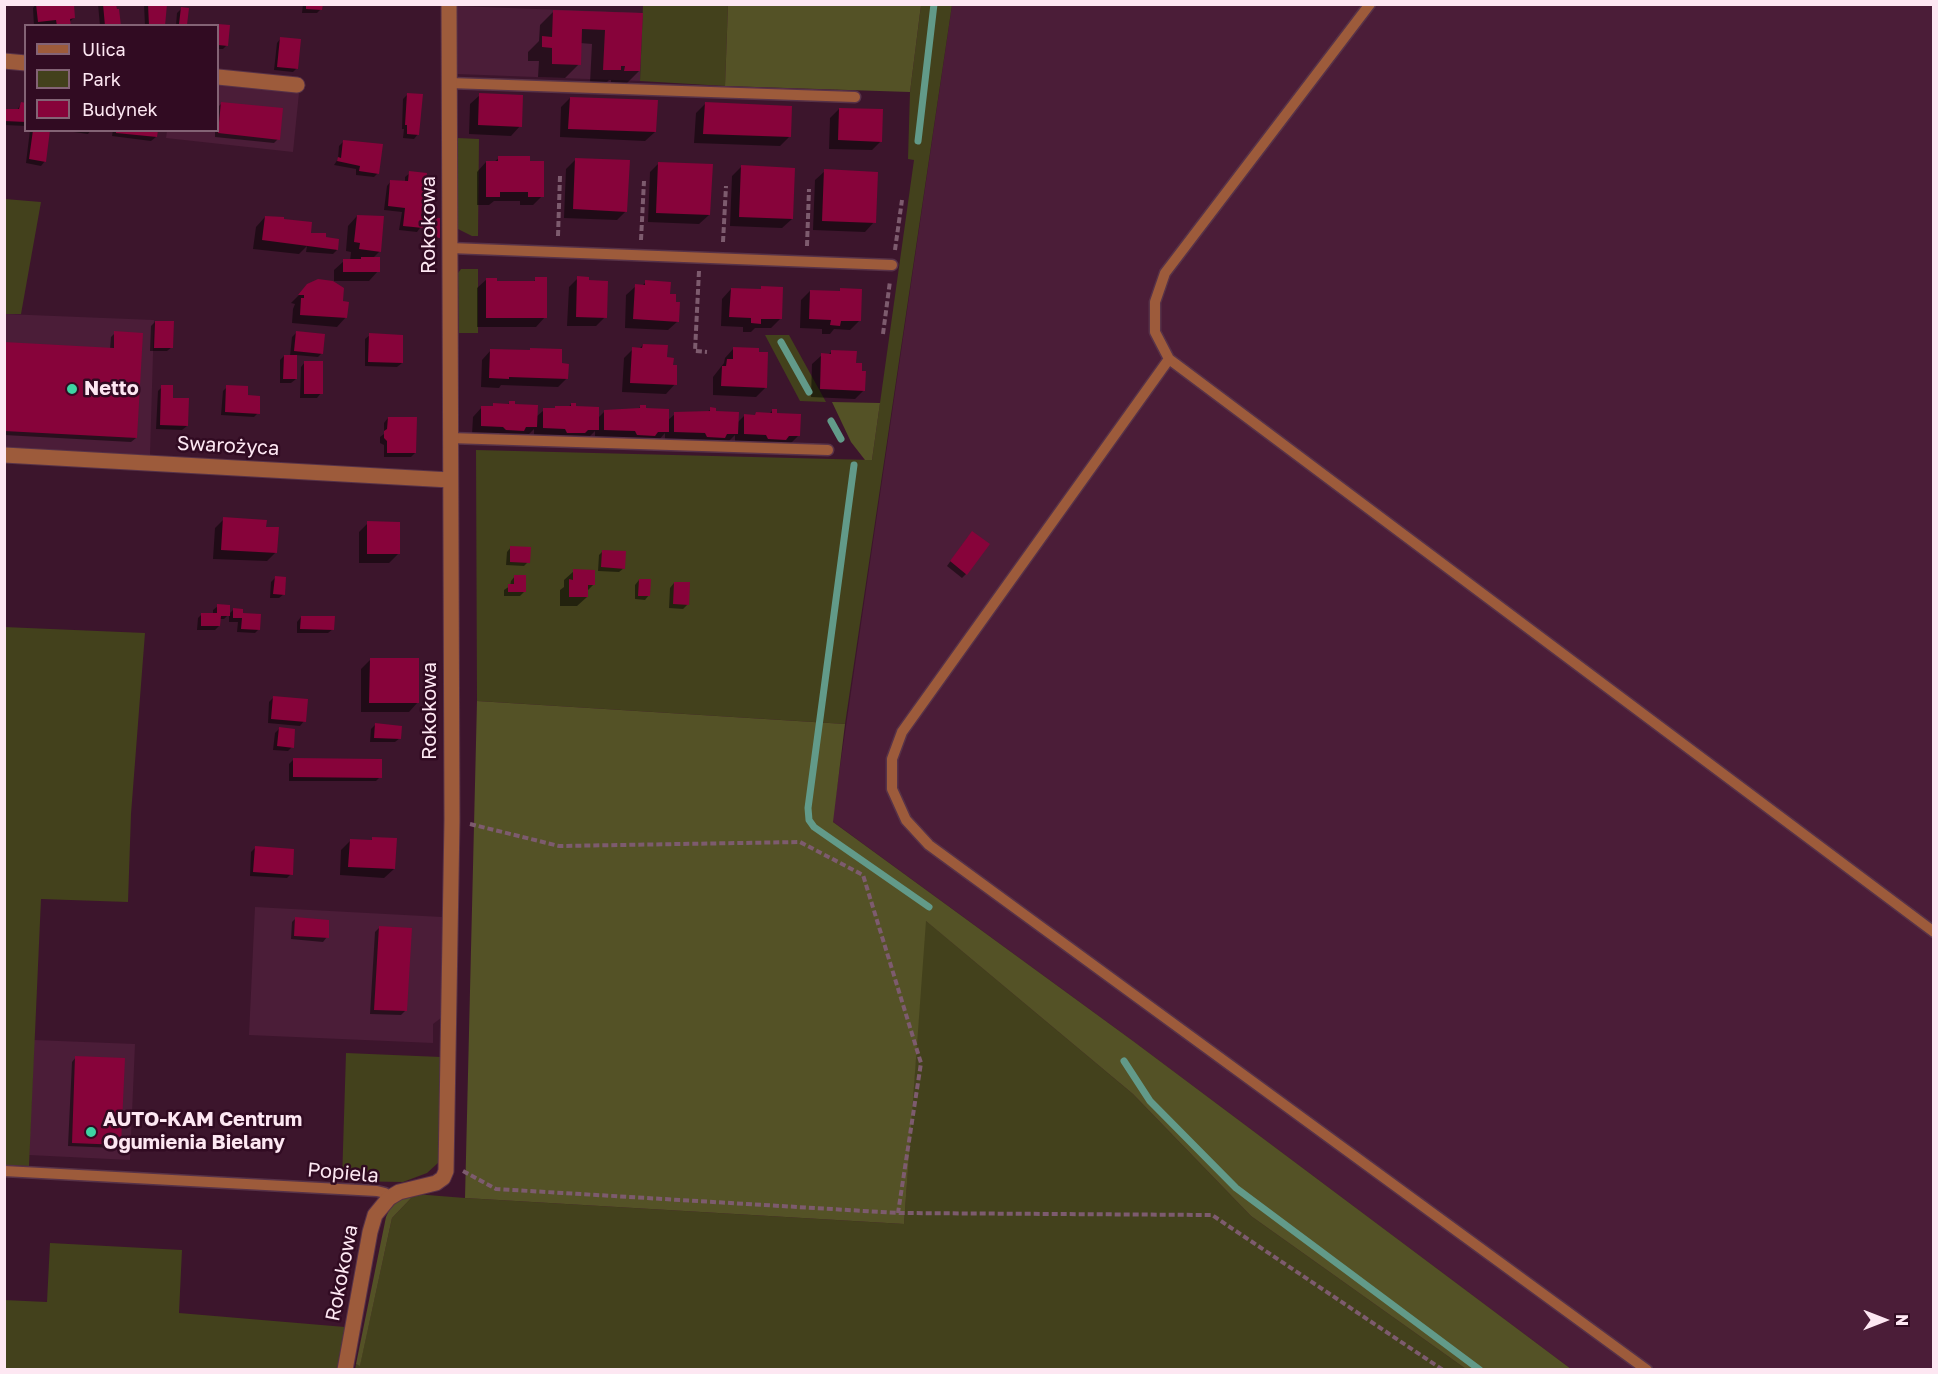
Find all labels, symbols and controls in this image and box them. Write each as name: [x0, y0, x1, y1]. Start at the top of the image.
legend: [24, 24, 219, 132]
text: Ulica: [82, 38, 126, 60]
text: Park: [82, 68, 121, 90]
text: Budynek: [82, 98, 158, 120]
street label: Rokokowa: [417, 176, 441, 274]
place label: Netto: [84, 377, 139, 401]
marker: Netto: [65, 382, 79, 396]
street label: Swarożyca: [176, 431, 280, 461]
street label: Rokokowa: [418, 662, 442, 760]
place label: AUTO-KAM Centrum Ogumienia Bielany: [103, 1108, 302, 1155]
marker: AUTO-KAM Centrum Ogumienia Bielany: [84, 1125, 98, 1139]
street label: Popiela: [306, 1158, 380, 1188]
street label: Rokokowa: [321, 1223, 363, 1323]
north arrow: [1854, 1290, 1914, 1350]
text: N: [1892, 1314, 1912, 1326]

